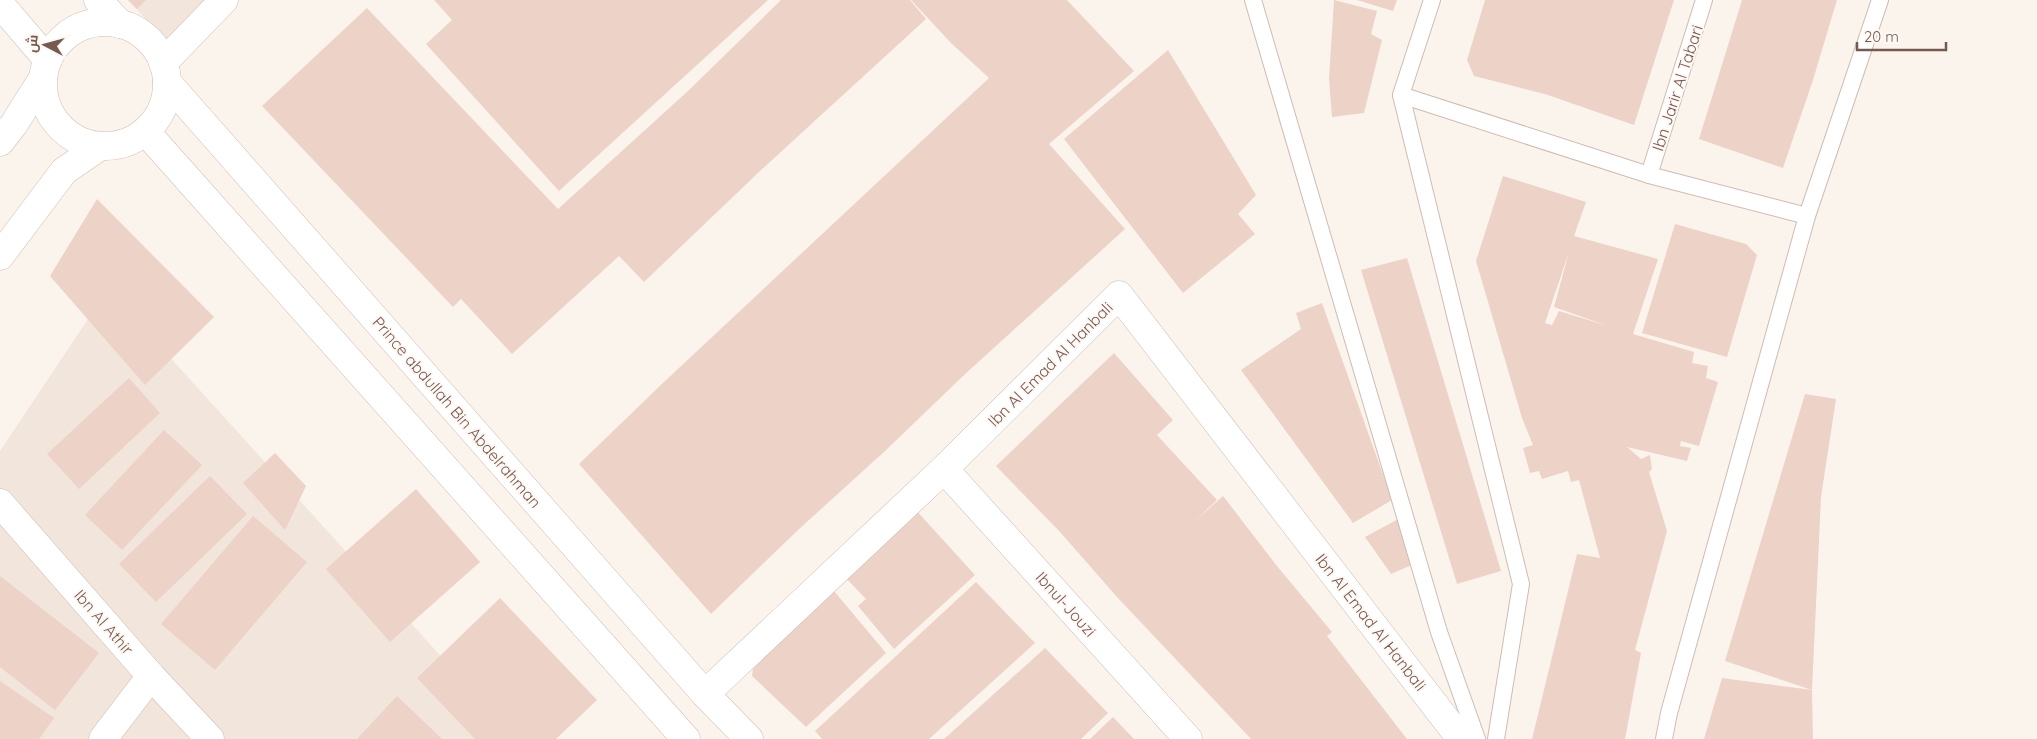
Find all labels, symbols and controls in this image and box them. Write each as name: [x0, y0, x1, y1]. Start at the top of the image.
north arrow: [20, 20, 70, 70]
scale bar: [1857, 20, 1946, 52]
street label: Ibn Jarir Al Tabari: [1647, 22, 1707, 154]
text: 20 m: [1864, 27, 1899, 46]
text: ش: [22, 34, 42, 54]
street label: Ibn Al Emad Al Hanbali: [983, 297, 1117, 431]
street label: Prince abdullah Bin Abdelrahman: [368, 312, 546, 512]
street label: Ibn Al Emad Al Hanbali: [1311, 549, 1431, 695]
street label: Ibnul-Jouzi: [1031, 567, 1101, 641]
street label: Ibn Al Athir: [70, 585, 138, 659]

